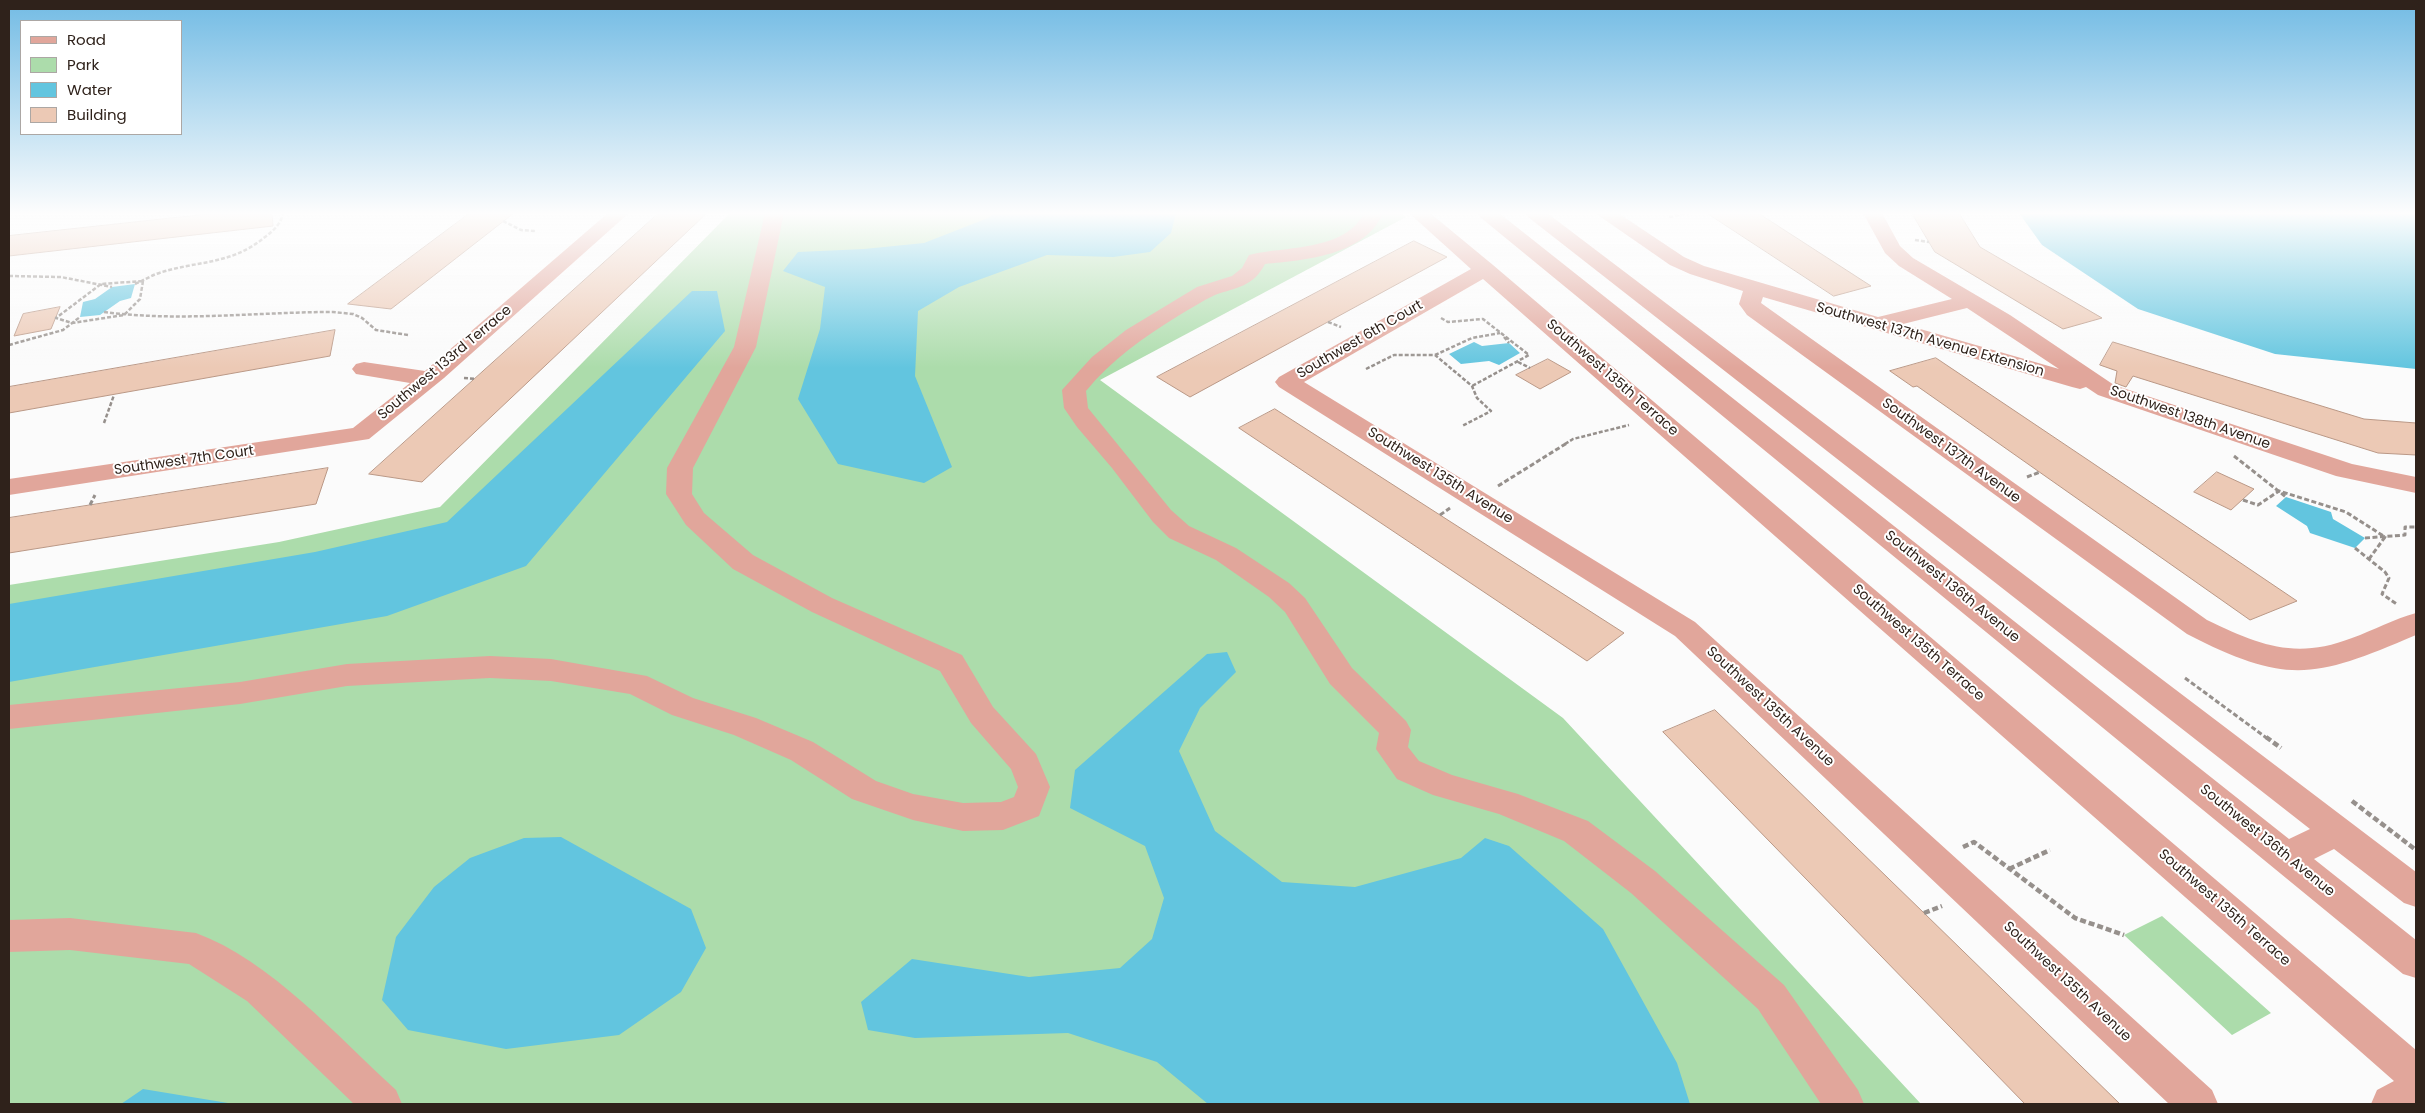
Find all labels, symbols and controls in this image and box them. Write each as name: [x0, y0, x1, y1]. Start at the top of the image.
legend: [20, 20, 182, 135]
text: Road: [67, 29, 106, 50]
text: Park: [67, 54, 99, 75]
text: Water: [67, 79, 112, 100]
text: Building: [67, 104, 127, 125]
street label: Southwest 6th Court: [1294, 297, 1426, 383]
street label: Southwest 137th Avenue Extension: [1814, 299, 2046, 381]
street label: Southwest 133rd Terrace: [375, 302, 515, 424]
street label: Southwest 135th Terrace: [1543, 316, 1681, 440]
street label: Southwest 138th Avenue: [2108, 383, 2272, 453]
street label: Southwest 137th Avenue: [1878, 395, 2024, 507]
street label: Southwest 135th Avenue: [1364, 424, 1516, 528]
street label: Southwest 7th Court: [113, 443, 255, 479]
street label: Southwest 136th Avenue: [1881, 527, 2023, 647]
street label: Southwest 135th Terrace: [1849, 581, 1987, 705]
street label: Southwest 135th Avenue: [1703, 643, 1837, 771]
street label: Southwest 136th Avenue: [2196, 781, 2338, 901]
street label: Southwest 135th Terrace: [2155, 846, 2293, 970]
street label: Southwest 135th Avenue: [2000, 918, 2134, 1046]

